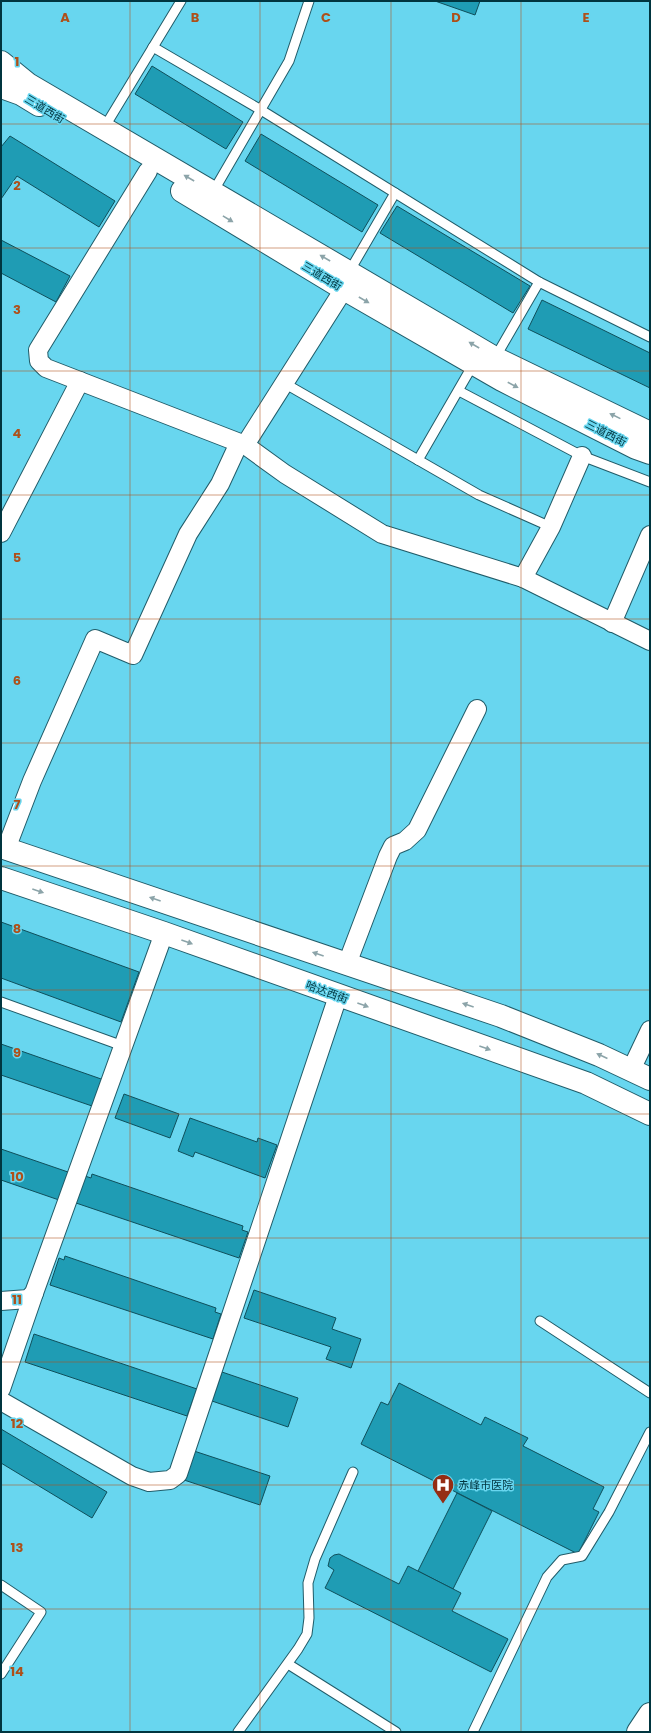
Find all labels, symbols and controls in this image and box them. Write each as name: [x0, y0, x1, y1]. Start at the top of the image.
text: A: [60, 8, 70, 27]
text: B: [191, 8, 200, 27]
text: C: [321, 8, 331, 27]
text: D: [451, 8, 461, 27]
text: E: [582, 8, 590, 27]
text: 1: [15, 52, 19, 71]
street label: 三道西街: [22, 91, 68, 127]
one-way arrow: [183, 175, 195, 182]
text: 2: [13, 176, 21, 195]
one-way arrow: [222, 216, 234, 223]
one-way arrow: [319, 255, 331, 262]
street label: 三道西街: [299, 258, 345, 294]
one-way arrow: [358, 297, 370, 304]
text: 3: [13, 300, 21, 319]
one-way arrow: [468, 342, 480, 349]
one-way arrow: [507, 382, 519, 389]
one-way arrow: [609, 413, 620, 419]
street label: 三道西街: [583, 416, 629, 450]
text: 4: [13, 424, 22, 443]
text: 5: [13, 548, 21, 567]
text: 6: [13, 671, 21, 690]
text: 7: [14, 795, 21, 814]
one-way arrow: [32, 888, 44, 894]
one-way arrow: [149, 896, 161, 902]
text: 8: [13, 919, 21, 938]
one-way arrow: [182, 939, 194, 945]
one-way arrow: [312, 951, 324, 957]
street label: 哈达西街: [304, 977, 350, 1007]
one-way arrow: [357, 1002, 369, 1008]
one-way arrow: [461, 1002, 473, 1008]
text: 9: [13, 1043, 21, 1062]
one-way arrow: [479, 1046, 491, 1052]
one-way arrow: [597, 1053, 608, 1059]
text: 10: [10, 1167, 24, 1186]
text: 11: [12, 1290, 22, 1309]
text: 12: [11, 1414, 24, 1433]
hospital icon: 赤峰市医院: [430, 1472, 456, 1505]
place label: 赤峰市医院: [458, 1477, 513, 1493]
text: 13: [11, 1538, 24, 1557]
text: 14: [10, 1662, 24, 1681]

